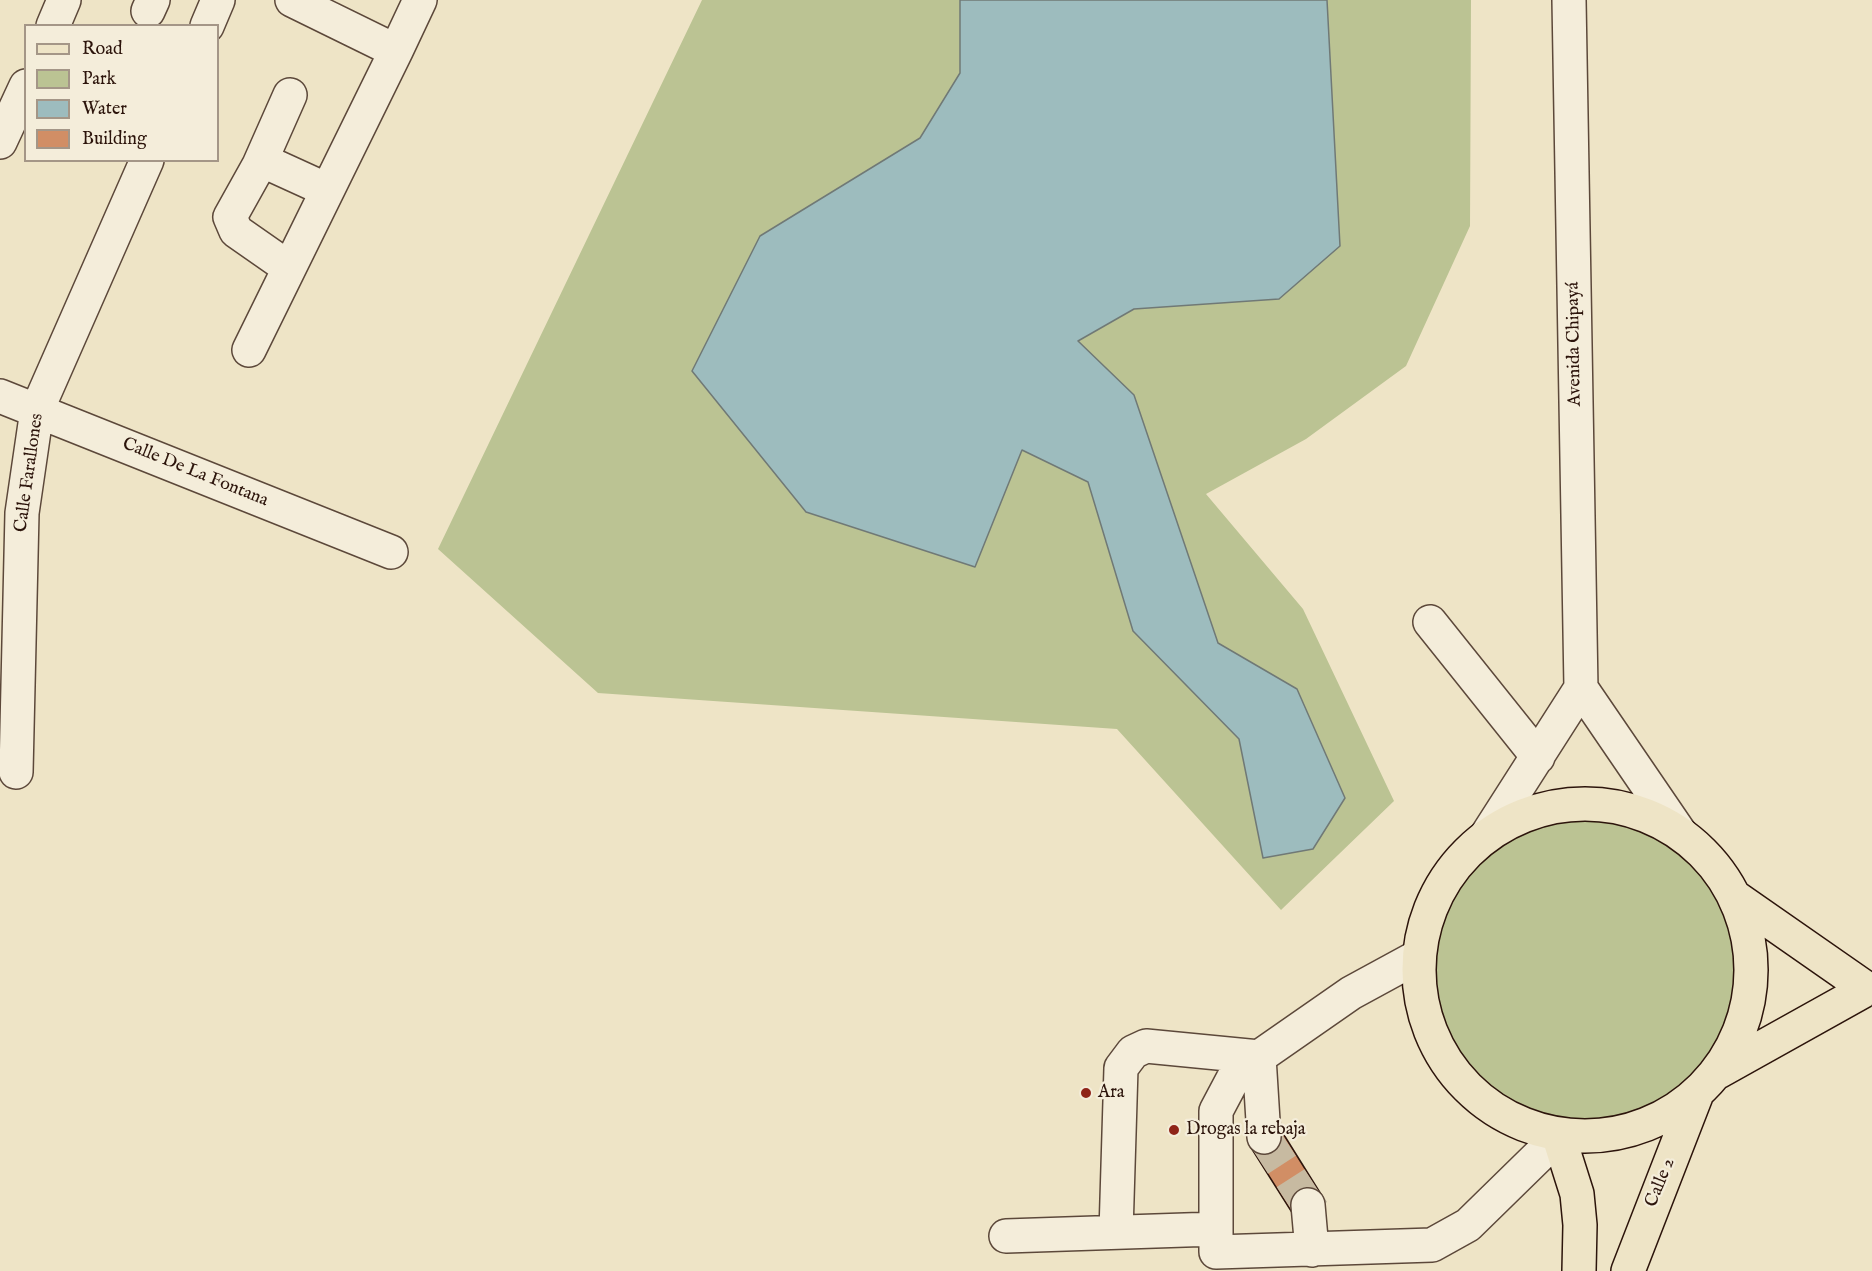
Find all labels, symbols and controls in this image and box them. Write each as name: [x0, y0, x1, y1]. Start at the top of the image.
legend: [24, 24, 219, 162]
text: Road: [82, 38, 123, 61]
text: Park: [82, 68, 116, 91]
text: Water: [82, 98, 127, 121]
text: Building: [82, 128, 147, 151]
street label: Avenida Chipayá: [1563, 282, 1587, 406]
street label: Calle Farallones: [11, 412, 49, 534]
street label: Calle De La Fontana: [119, 434, 271, 512]
place label: Ara: [1098, 1082, 1125, 1104]
marker: Ara: [1079, 1086, 1093, 1100]
place label: Drogas la rebaja: [1186, 1119, 1306, 1141]
marker: Drogas la rebaja: [1167, 1123, 1181, 1137]
street label: Calle 2: [1641, 1155, 1681, 1211]

